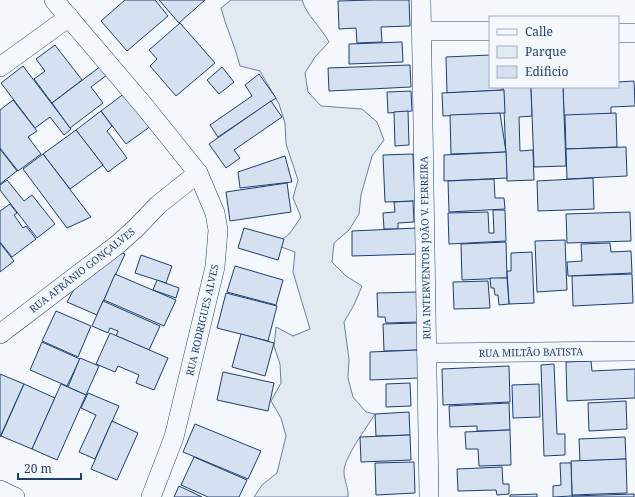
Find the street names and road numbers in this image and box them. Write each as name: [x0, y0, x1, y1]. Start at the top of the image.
street label: RUA INTERVENTOR JOÃO V. FERREIRA: [416, 155, 434, 340]
street label: RUA AFRÂNIO GONÇALVES: [26, 224, 138, 316]
street label: RUA RODRIGUES ALVES: [182, 263, 222, 377]
street label: RUA MILTÃO BATISTA: [479, 344, 584, 360]

